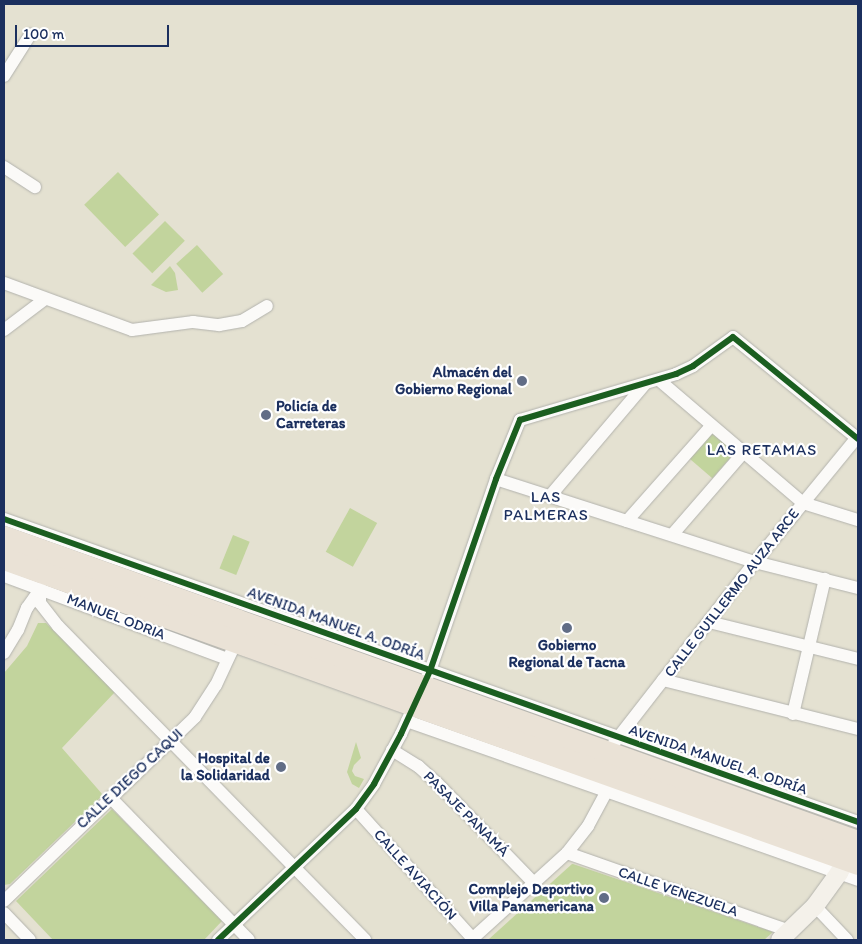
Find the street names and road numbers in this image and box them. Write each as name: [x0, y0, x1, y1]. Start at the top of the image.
street label: CALLE GUILLERMO AUZA ARCE: [661, 506, 803, 680]
street label: AVENIDA MANUEL A. ODRÍA: [245, 583, 427, 665]
street label: MANUEL ODRIA: [64, 590, 168, 644]
street label: AVENIDA MANUEL A. ODRÍA: [626, 721, 810, 799]
street label: CALLE DIEGO CAQUI: [73, 725, 187, 833]
street label: PASAJE PANAMÁ: [420, 768, 512, 860]
street label: CALLE AVIACIÓN: [370, 827, 460, 923]
street label: CALLE VENEZUELA: [616, 863, 740, 921]

